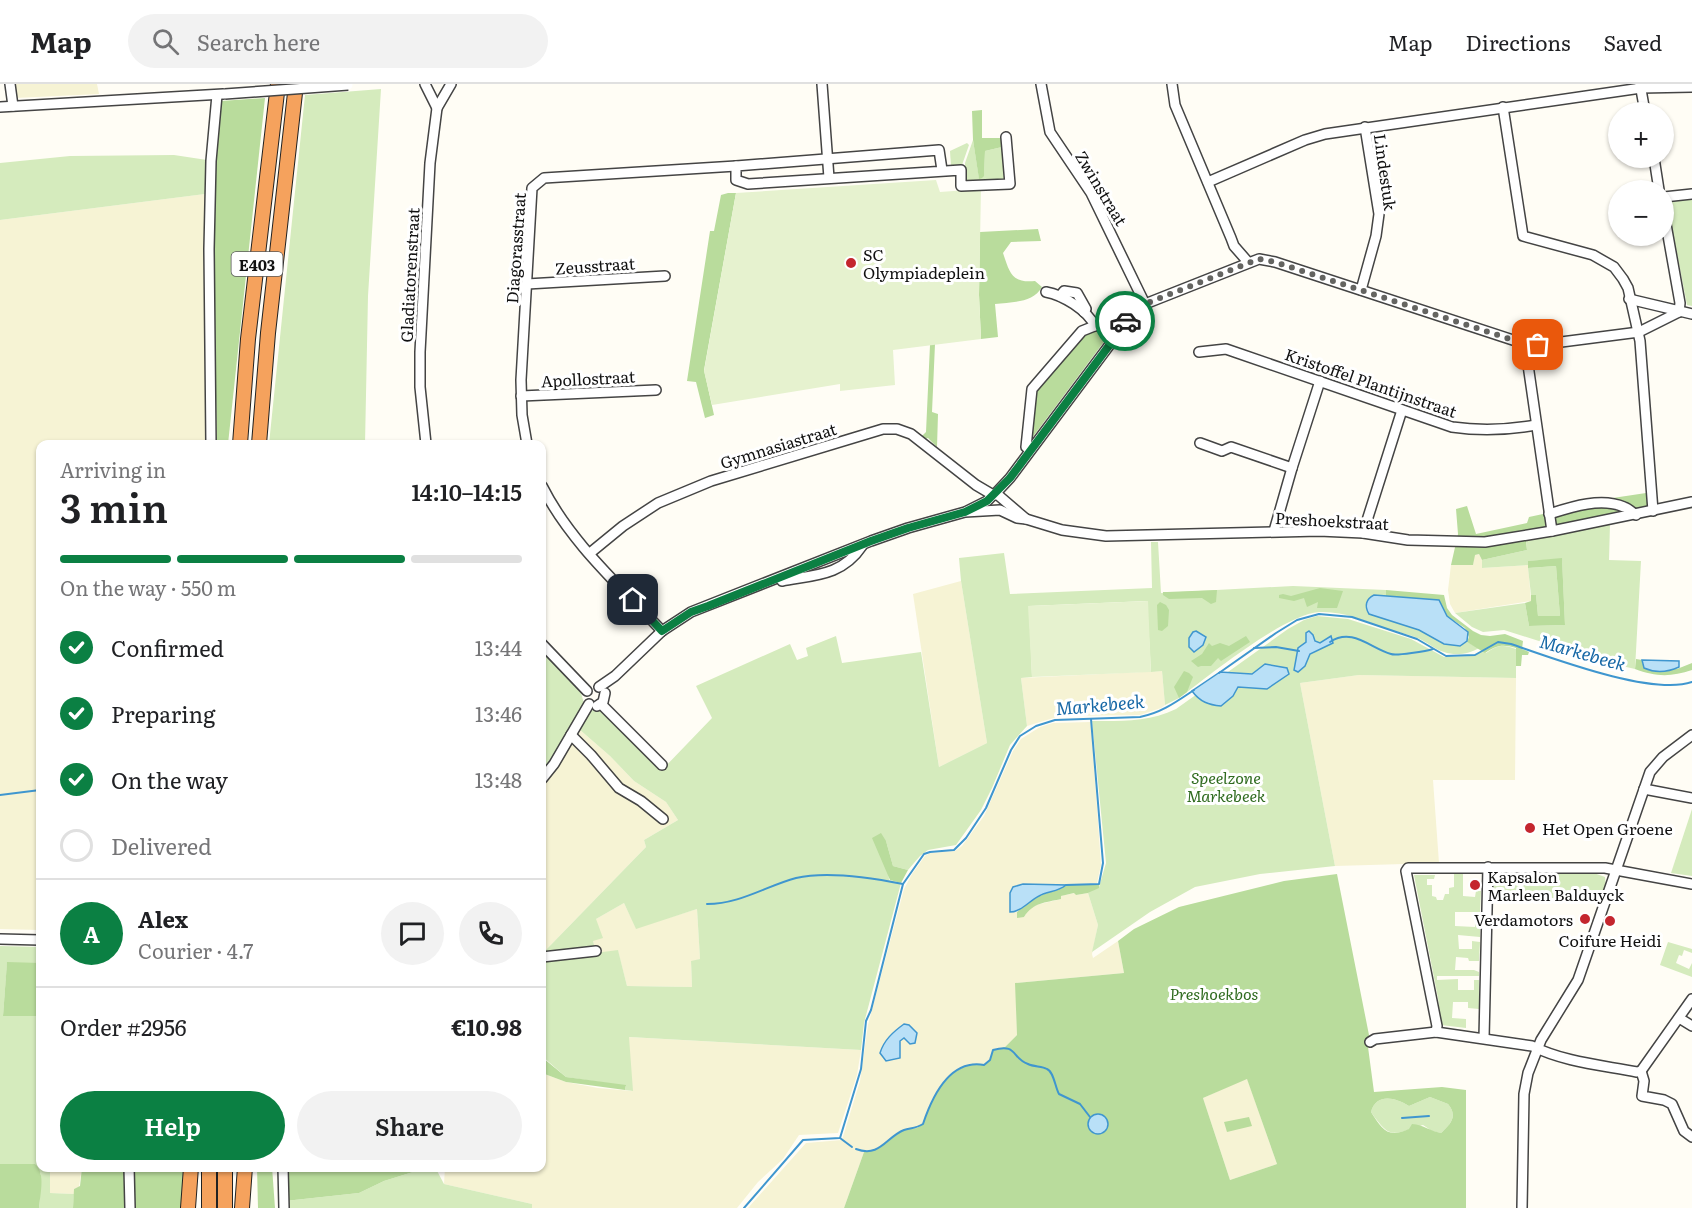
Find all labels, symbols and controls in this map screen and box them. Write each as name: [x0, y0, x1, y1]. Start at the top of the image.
search box: [128, 14, 548, 68]
text: Map: [30, 20, 92, 62]
icon: search: [149, 25, 182, 58]
text: Search here: [197, 25, 320, 58]
text: Map: [1388, 26, 1433, 57]
text: Directions: [1466, 26, 1571, 57]
text: Saved: [1604, 26, 1662, 57]
map controls: [1608, 102, 1674, 246]
button: +: [1608, 102, 1674, 168]
street label: Lindestuk: [1369, 132, 1403, 212]
street label: Zwinstraat: [1070, 146, 1134, 230]
button: −: [1608, 180, 1674, 246]
street label: Diagorasstraat: [499, 191, 531, 304]
street label: Gladiatorenstraat: [393, 207, 425, 343]
place label: SC Olympiadeplein: [863, 242, 985, 284]
street label: Zeusstraat: [554, 250, 636, 280]
road number: E403: [232, 252, 282, 276]
marker: SC Olympiadeplein: [844, 256, 858, 270]
courier: [1095, 291, 1155, 351]
icon: car: [1109, 305, 1142, 338]
pin: [1512, 319, 1563, 370]
icon: bag: [1521, 328, 1554, 361]
street label: Kristoffel Plantijnstraat: [1282, 341, 1461, 423]
street label: Apollostraat: [540, 364, 636, 392]
street label: Gymnasiastraat: [717, 416, 840, 474]
text: Arriving in: [60, 454, 166, 484]
text: 14:10–14:15: [412, 475, 522, 508]
text: 3 min: [60, 477, 168, 535]
street label: Preshoekstraat: [1274, 505, 1390, 535]
text: On the way · 550 m: [60, 572, 236, 602]
pin: [607, 574, 658, 625]
icon: home: [616, 583, 649, 616]
water label: Markebeek: [1536, 627, 1630, 677]
icon: check: [60, 631, 93, 664]
text: Confirmed: [111, 631, 224, 664]
text: 13:44: [475, 632, 522, 662]
water label: Markebeek: [1054, 687, 1146, 721]
icon: check: [60, 697, 93, 730]
text: Preparing: [111, 697, 215, 730]
text: 13:46: [475, 698, 522, 728]
icon: check: [60, 763, 93, 796]
text: On the way: [111, 763, 228, 796]
text: 13:48: [475, 764, 522, 794]
park label: Speelzone Markebeek: [1186, 765, 1266, 807]
place label: Het Open Groene: [1542, 816, 1673, 840]
marker: Het Open Groene: [1523, 821, 1537, 835]
text: Delivered: [111, 829, 212, 862]
place label: Kapsalon Marleen Balduyck: [1487, 864, 1624, 906]
marker: Kapsalon Marleen Balduyck: [1468, 878, 1482, 892]
text: Alex: [138, 902, 188, 935]
button: chat: [381, 902, 444, 965]
button: phone: [459, 902, 522, 965]
place label: Verdamotors: [1474, 907, 1573, 931]
marker: Verdamotors: [1578, 912, 1592, 926]
marker: Coifure Heidi: [1603, 914, 1617, 928]
text: A: [83, 917, 100, 950]
place label: Coifure Heidi: [1558, 928, 1662, 952]
text: Courier · 4.7: [138, 935, 253, 965]
park label: Preshoekbos: [1170, 981, 1258, 1005]
text: Order #2956: [60, 1010, 187, 1043]
text: €10.98: [451, 1010, 522, 1043]
button: Help: [60, 1091, 285, 1160]
button: Share: [297, 1091, 522, 1160]

